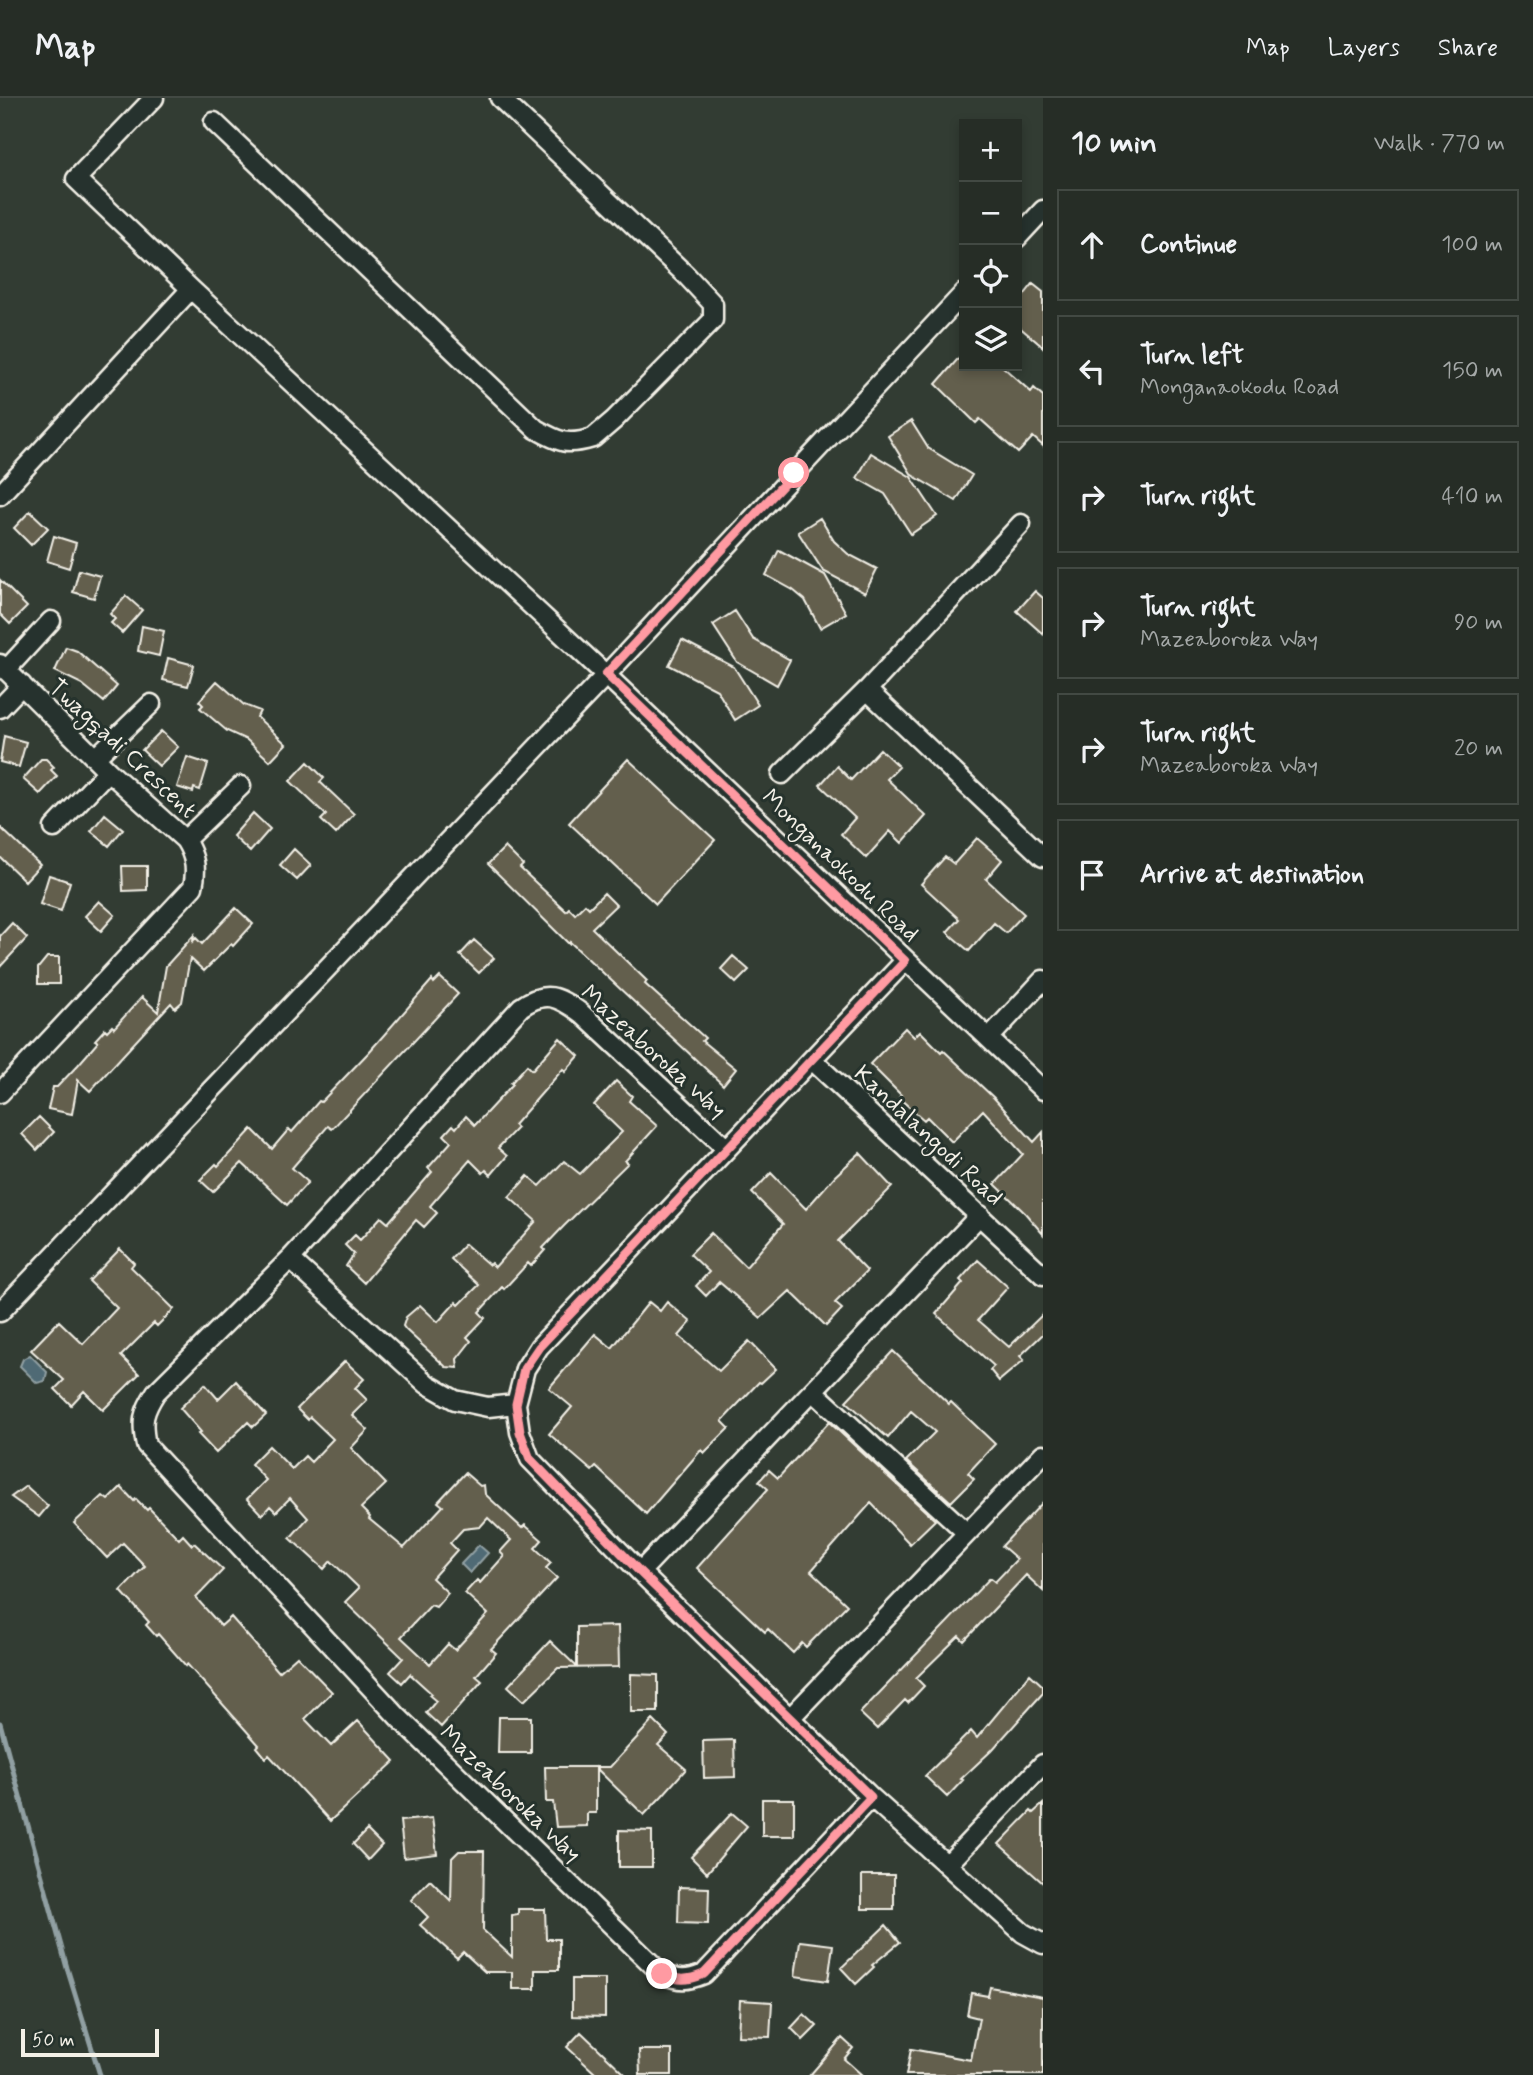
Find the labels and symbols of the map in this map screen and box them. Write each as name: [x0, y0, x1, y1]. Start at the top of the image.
route start: [778, 457, 809, 488]
street label: Twagqadi Crescent: [40, 672, 203, 827]
street label: Monganaokodu Road: [753, 783, 925, 951]
street label: Mazeaboroka Way: [574, 978, 732, 1126]
street label: Kandalangodi Road: [845, 1059, 1009, 1215]
street label: Mazeaboroka Way: [432, 1718, 588, 1870]
route end: [646, 1958, 677, 1989]
scale bar: [21, 2026, 159, 2058]

